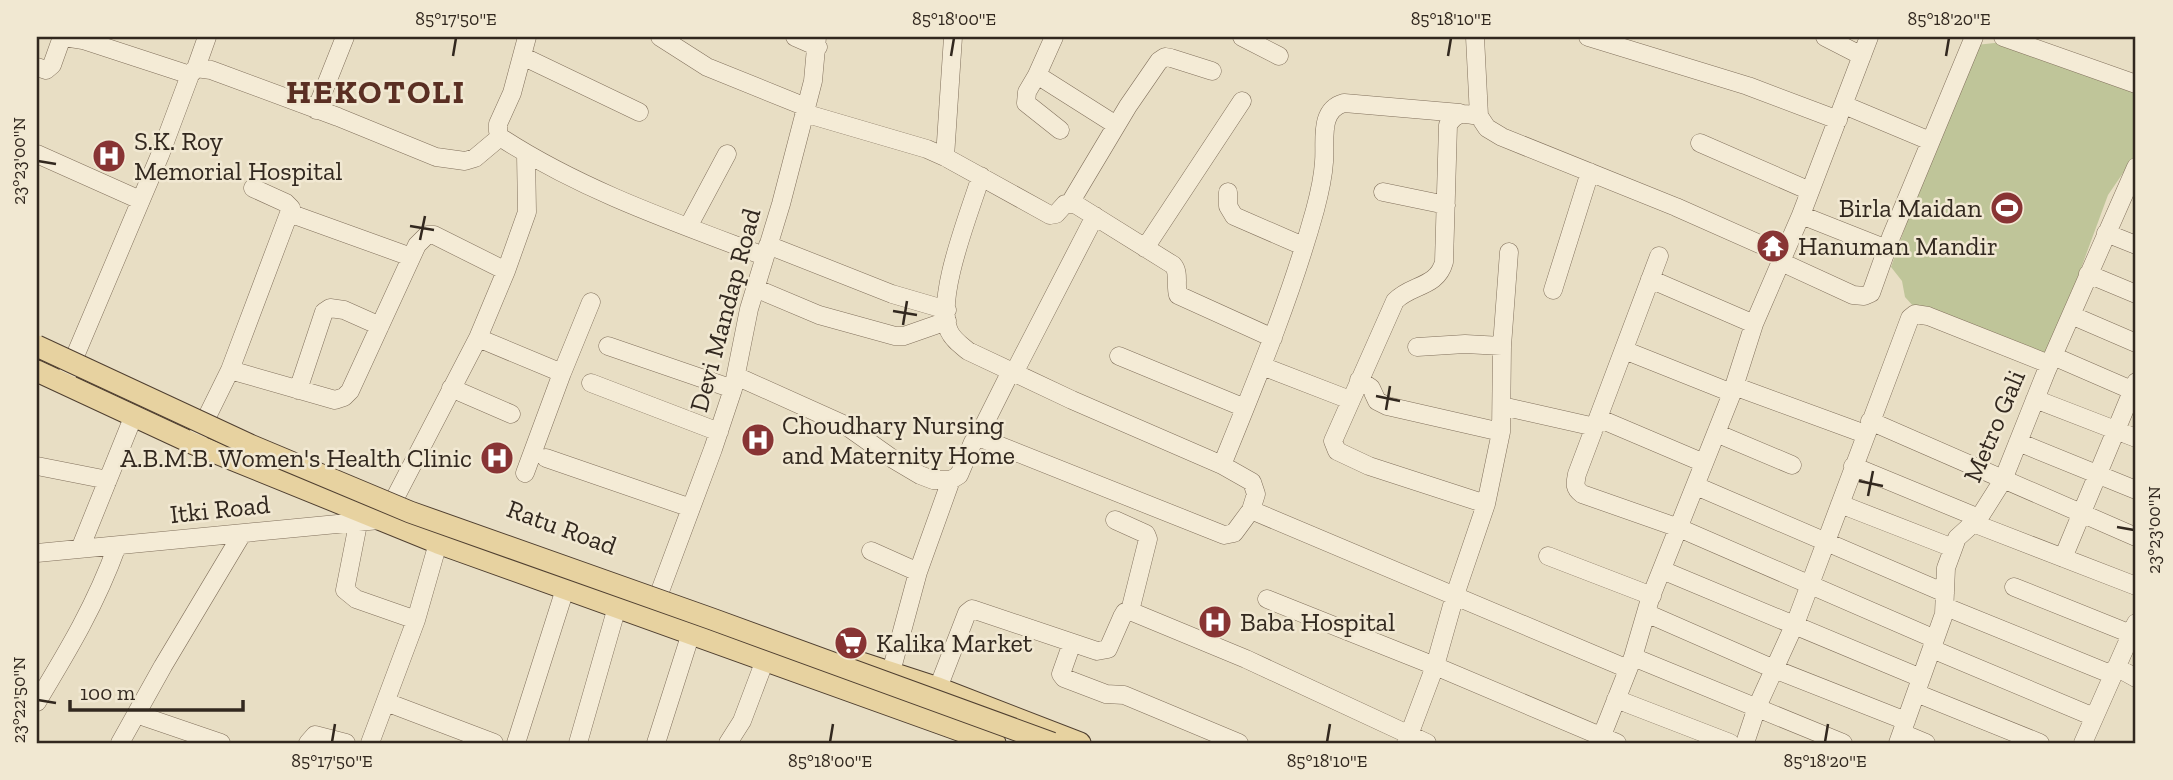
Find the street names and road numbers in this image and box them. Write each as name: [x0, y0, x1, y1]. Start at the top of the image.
street label: Devi Mandap Road: [682, 205, 768, 415]
street label: Metro Gali: [1956, 365, 2032, 487]
street label: Itki Road: [168, 488, 272, 530]
street label: Ratu Road: [503, 492, 621, 562]

